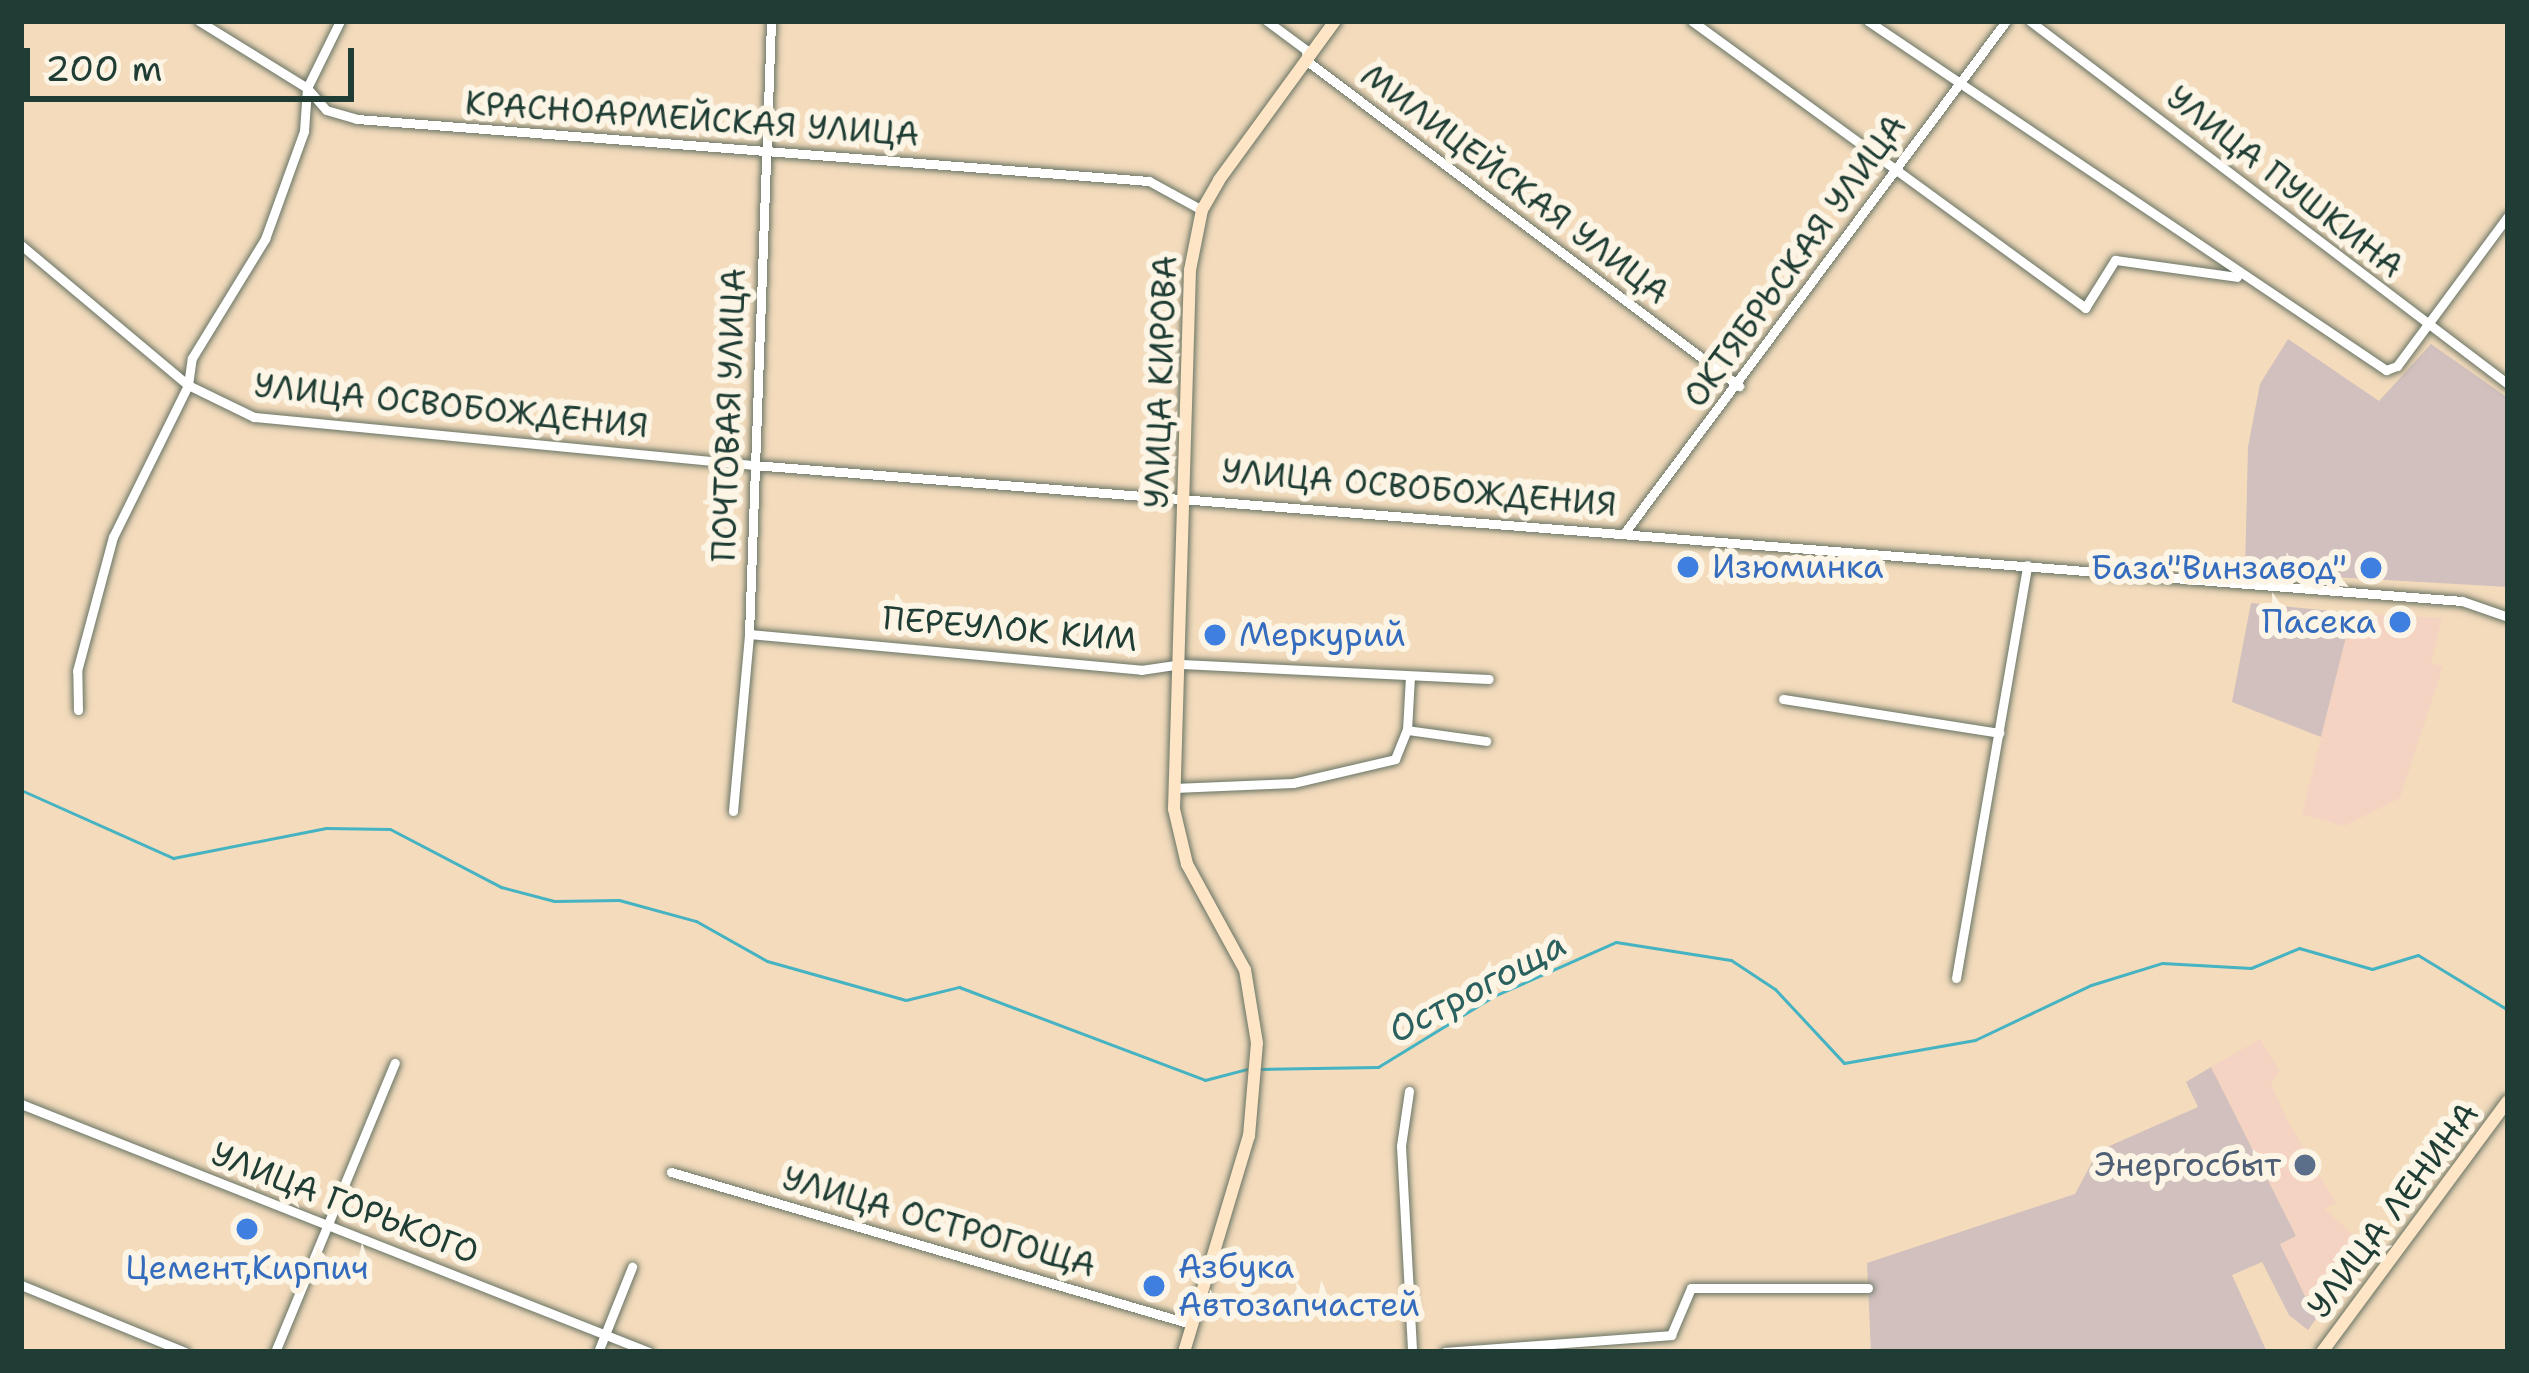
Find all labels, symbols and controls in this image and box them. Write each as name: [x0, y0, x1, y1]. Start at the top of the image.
scale bar: [30, 24, 360, 98]
text: 200 m: [45, 44, 162, 93]
street label: МИЛИЦЕЙСКАЯ УЛИЦА: [1353, 55, 1677, 313]
street label: УЛИЦА ПУШКИНА: [2159, 77, 2411, 287]
street label: КРАСНОАРМЕЙСКАЯ УЛИЦА: [464, 83, 920, 155]
street label: ОКТЯБРЬСКАЯ УЛИЦА: [1676, 107, 1914, 415]
street label: УЛИЦА КИРОВА: [1137, 255, 1185, 509]
street label: ПОЧТОВАЯ УЛИЦА: [704, 267, 754, 563]
street label: УЛИЦА ОСВОБОЖДЕНИЯ: [252, 366, 650, 446]
street label: УЛИЦА ОСВОБОЖДЕНИЯ: [1220, 451, 1618, 525]
place label: Изюминка: [1712, 547, 1884, 587]
place label: База"Винзавод": [2091, 548, 2347, 588]
marker: Изюминка: [1675, 554, 1701, 580]
marker: База"Винзавод": [2358, 555, 2384, 581]
street label: ПЕРЕУЛОК КИМ: [881, 598, 1139, 660]
place label: Пасека: [2262, 602, 2376, 642]
marker: Пасека: [2387, 609, 2413, 635]
place label: Меркурий: [1239, 615, 1406, 655]
marker: Меркурий: [1202, 622, 1228, 648]
water label: Острогоща: [1381, 922, 1573, 1052]
street label: УЛИЦА ЛЕНИНА: [2299, 1095, 2487, 1325]
street label: УЛИЦА ГОРЬКОГО: [206, 1134, 484, 1272]
place label: Энергосбыт: [2094, 1145, 2281, 1185]
marker: Энергосбыт: [2292, 1152, 2318, 1178]
street label: УЛИЦА ОСТРОГОЩА: [778, 1158, 1100, 1286]
marker: Цемент,Кирпич: [234, 1216, 260, 1242]
place label: Азбука Автозапчастей: [1178, 1247, 1420, 1325]
place label: Цемент,Кирпич: [125, 1248, 369, 1288]
marker: Азбука Автозапчастей: [1141, 1273, 1167, 1299]

